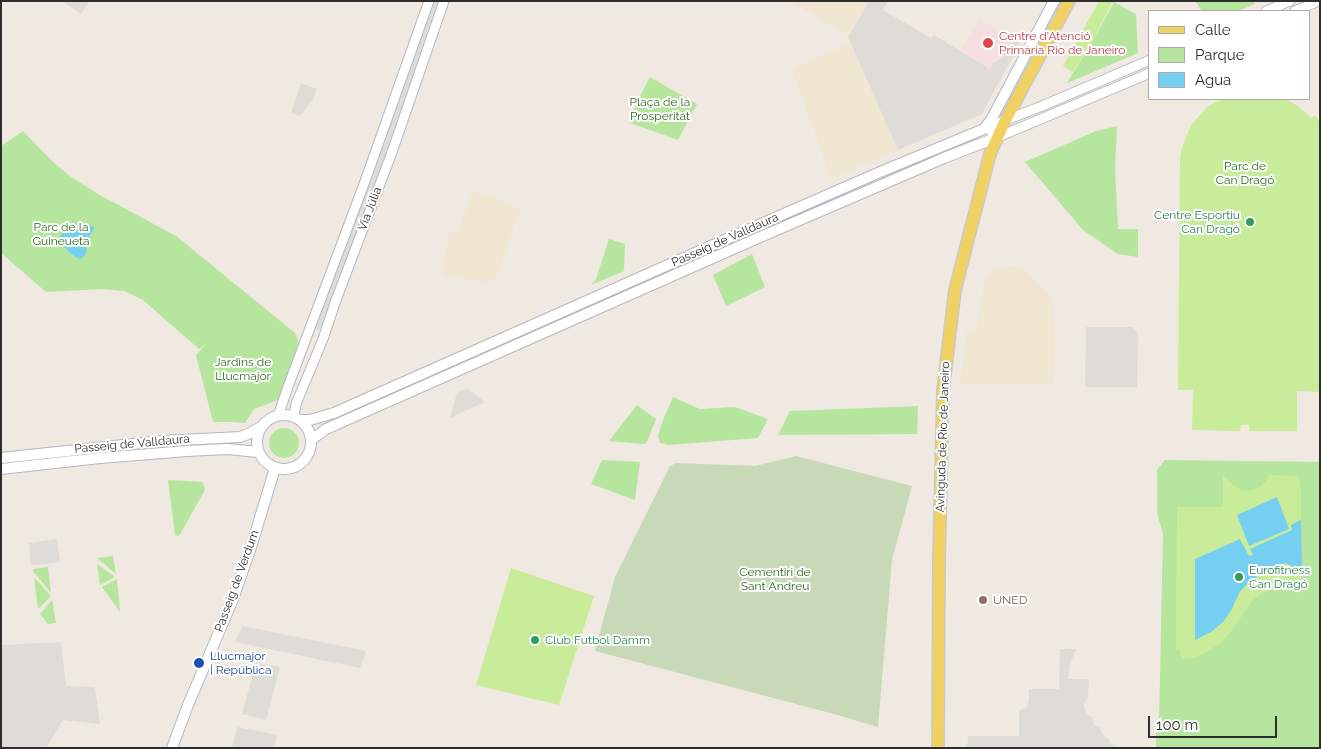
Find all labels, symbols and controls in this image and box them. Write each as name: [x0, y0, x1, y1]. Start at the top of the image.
legend: [1148, 10, 1311, 100]
text: Calle: [1195, 21, 1230, 39]
place label: Centre d'Atenció Primària Rio de Janeiro: [999, 29, 1125, 57]
marker: Centre d'Atenció Primària Rio de Janeiro: [981, 36, 995, 50]
text: Parque: [1195, 46, 1244, 64]
text: Agua: [1195, 71, 1231, 89]
park label: Plaça de la Prosperitat: [630, 95, 690, 123]
park label: Parc de Can Dragó: [1216, 159, 1274, 187]
street label: Via Júlia: [355, 185, 385, 233]
place label: Centre Esportiu Can Dragó: [1154, 208, 1240, 236]
street label: Passeig de Valldaura: [669, 210, 781, 270]
marker: Centre Esportiu Can Dragó: [1244, 216, 1256, 228]
park label: Parc de la Guineueta: [32, 220, 90, 248]
park label: Jardins de Llucmajor: [215, 355, 271, 383]
street label: Avinguda de Rio de Janeiro: [933, 361, 953, 513]
street label: Passeig de Valldaura: [74, 432, 190, 456]
street label: Passeig de Verdum: [212, 528, 262, 634]
place label: Eurofitness Can Dragó: [1249, 563, 1310, 591]
park label: Cementiri de Sant Andreu: [739, 565, 811, 593]
marker: Eurofitness Can Dragó: [1233, 571, 1245, 583]
place label: UNED: [993, 593, 1027, 607]
marker: UNED: [977, 594, 989, 606]
place label: Club Futbol Damm: [545, 633, 650, 647]
marker: Club Futbol Damm: [529, 634, 541, 646]
place label: Llucmajor | República: [210, 649, 271, 677]
marker: Llucmajor | República: [192, 656, 206, 670]
scale bar: [1151, 706, 1280, 738]
text: 100 m: [1156, 716, 1198, 734]

